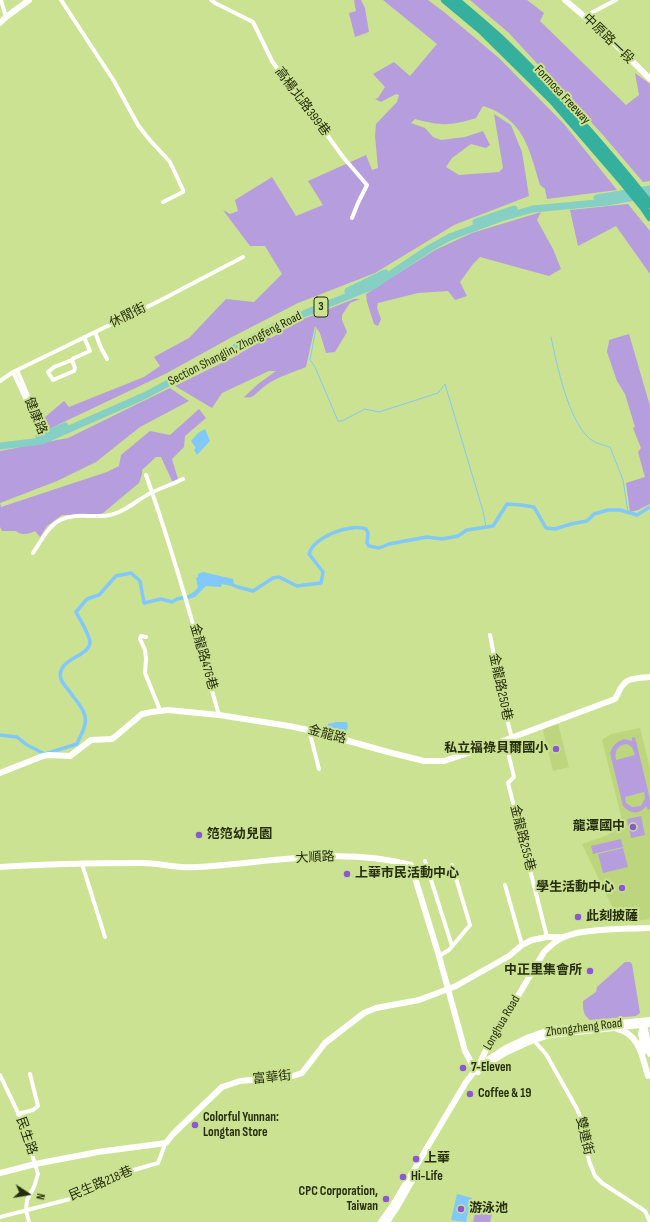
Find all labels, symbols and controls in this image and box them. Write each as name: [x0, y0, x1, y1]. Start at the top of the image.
street label: 中原路一段: [579, 11, 637, 67]
street label: Formosa Freeway: [531, 62, 593, 128]
street label: 高楊北路399巷: [271, 65, 333, 139]
road number: 3: [314, 297, 328, 317]
street label: 休閒街: [107, 300, 149, 332]
street label: Section Shanglin, Zhongfeng Road: [166, 309, 304, 389]
street label: 健康路: [20, 395, 50, 437]
street label: 金龍路476巷: [186, 622, 220, 692]
street label: 金龍路250巷: [485, 652, 515, 722]
street label: 金龍路: [306, 722, 348, 748]
place label: 私立福祿貝爾國小: [444, 741, 548, 757]
marker: 私立福祿貝爾國小: [551, 744, 561, 754]
street label: 金龍路255巷: [506, 803, 538, 873]
place label: 龍潭國中: [573, 819, 625, 835]
marker: 龍潭國中: [628, 822, 638, 832]
place label: 笵笵幼兒園: [207, 827, 272, 843]
marker: 笵笵幼兒園: [194, 830, 204, 840]
street label: 大順路: [295, 849, 335, 867]
place label: 上華市民活動中心: [355, 866, 459, 882]
marker: 上華市民活動中心: [342, 869, 352, 879]
place label: 學生活動中心: [536, 880, 614, 896]
marker: 學生活動中心: [617, 883, 627, 893]
place label: 此刻披薩: [586, 909, 638, 925]
marker: 此刻披薩: [573, 912, 583, 922]
place label: 中正里集會所: [504, 963, 582, 979]
marker: 中正里集會所: [585, 966, 595, 976]
street label: Longhua Road: [480, 993, 524, 1053]
street label: Zhongzheng Road: [545, 1016, 623, 1040]
place label: 7-Eleven: [471, 1060, 511, 1076]
marker: 7-Eleven: [458, 1063, 468, 1073]
street label: 富華街: [252, 1068, 292, 1088]
place label: Coffee & 19: [478, 1086, 532, 1102]
marker: Coffee & 19: [465, 1089, 475, 1099]
place label: Colorful Yunnan: Longtan Store: [203, 1110, 279, 1141]
street label: 民生路: [12, 1115, 40, 1157]
street label: 雙連街: [572, 1115, 596, 1157]
marker: Colorful Yunnan: Longtan Store: [190, 1120, 200, 1130]
place label: 上華: [424, 1151, 450, 1167]
marker: 上華: [411, 1154, 421, 1164]
street label: 民生路218巷: [67, 1164, 135, 1204]
place label: Hi-Life: [411, 1169, 443, 1185]
marker: Hi-Life: [398, 1172, 408, 1182]
north arrow: [8, 1174, 48, 1214]
place label: CPC Corporation, Taiwan: [299, 1184, 378, 1215]
text: N: [33, 1192, 47, 1201]
marker: CPC Corporation, Taiwan: [381, 1194, 391, 1204]
place label: 游泳池: [469, 1201, 508, 1217]
marker: 游泳池: [456, 1204, 466, 1214]

